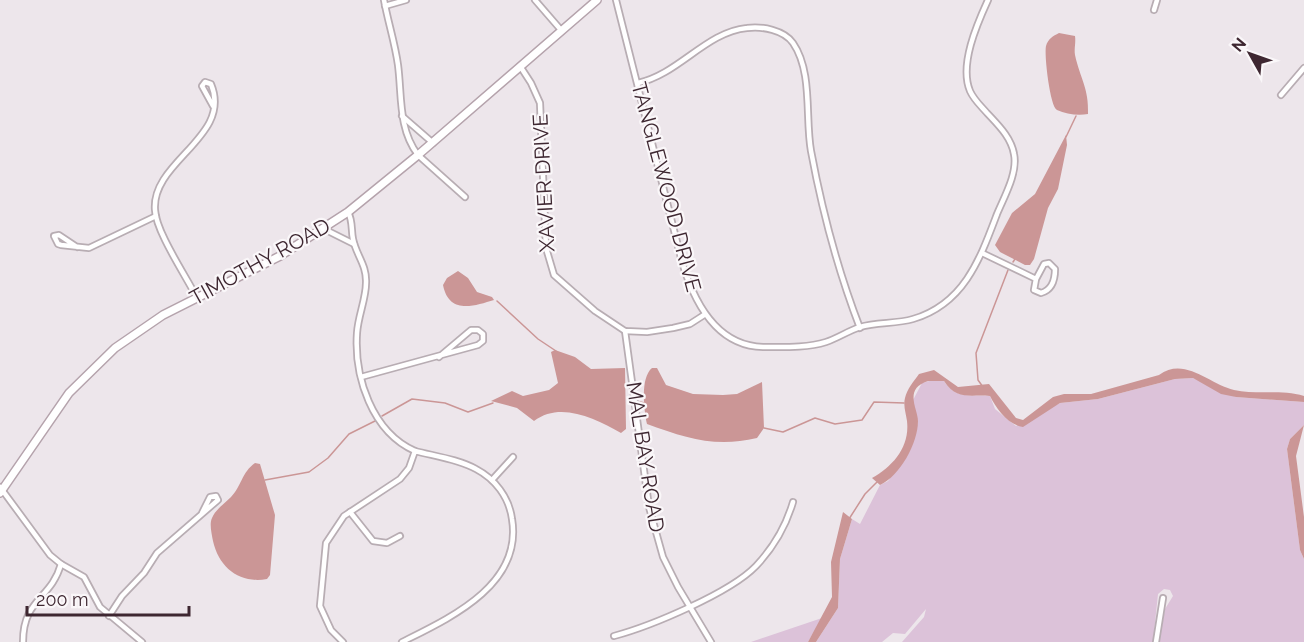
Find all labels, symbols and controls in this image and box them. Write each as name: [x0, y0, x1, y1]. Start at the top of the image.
north arrow: [1220, 24, 1280, 84]
text: N: [1228, 34, 1250, 55]
street label: TANGLEWOOD DRIVE: [626, 79, 707, 295]
street label: XAVIER DRIVE: [527, 113, 560, 253]
street label: TIMOTHY ROAD: [185, 213, 334, 310]
street label: MAL BAY ROAD: [621, 380, 670, 534]
scale bar: [27, 579, 189, 617]
text: 200 m: [36, 589, 89, 610]

